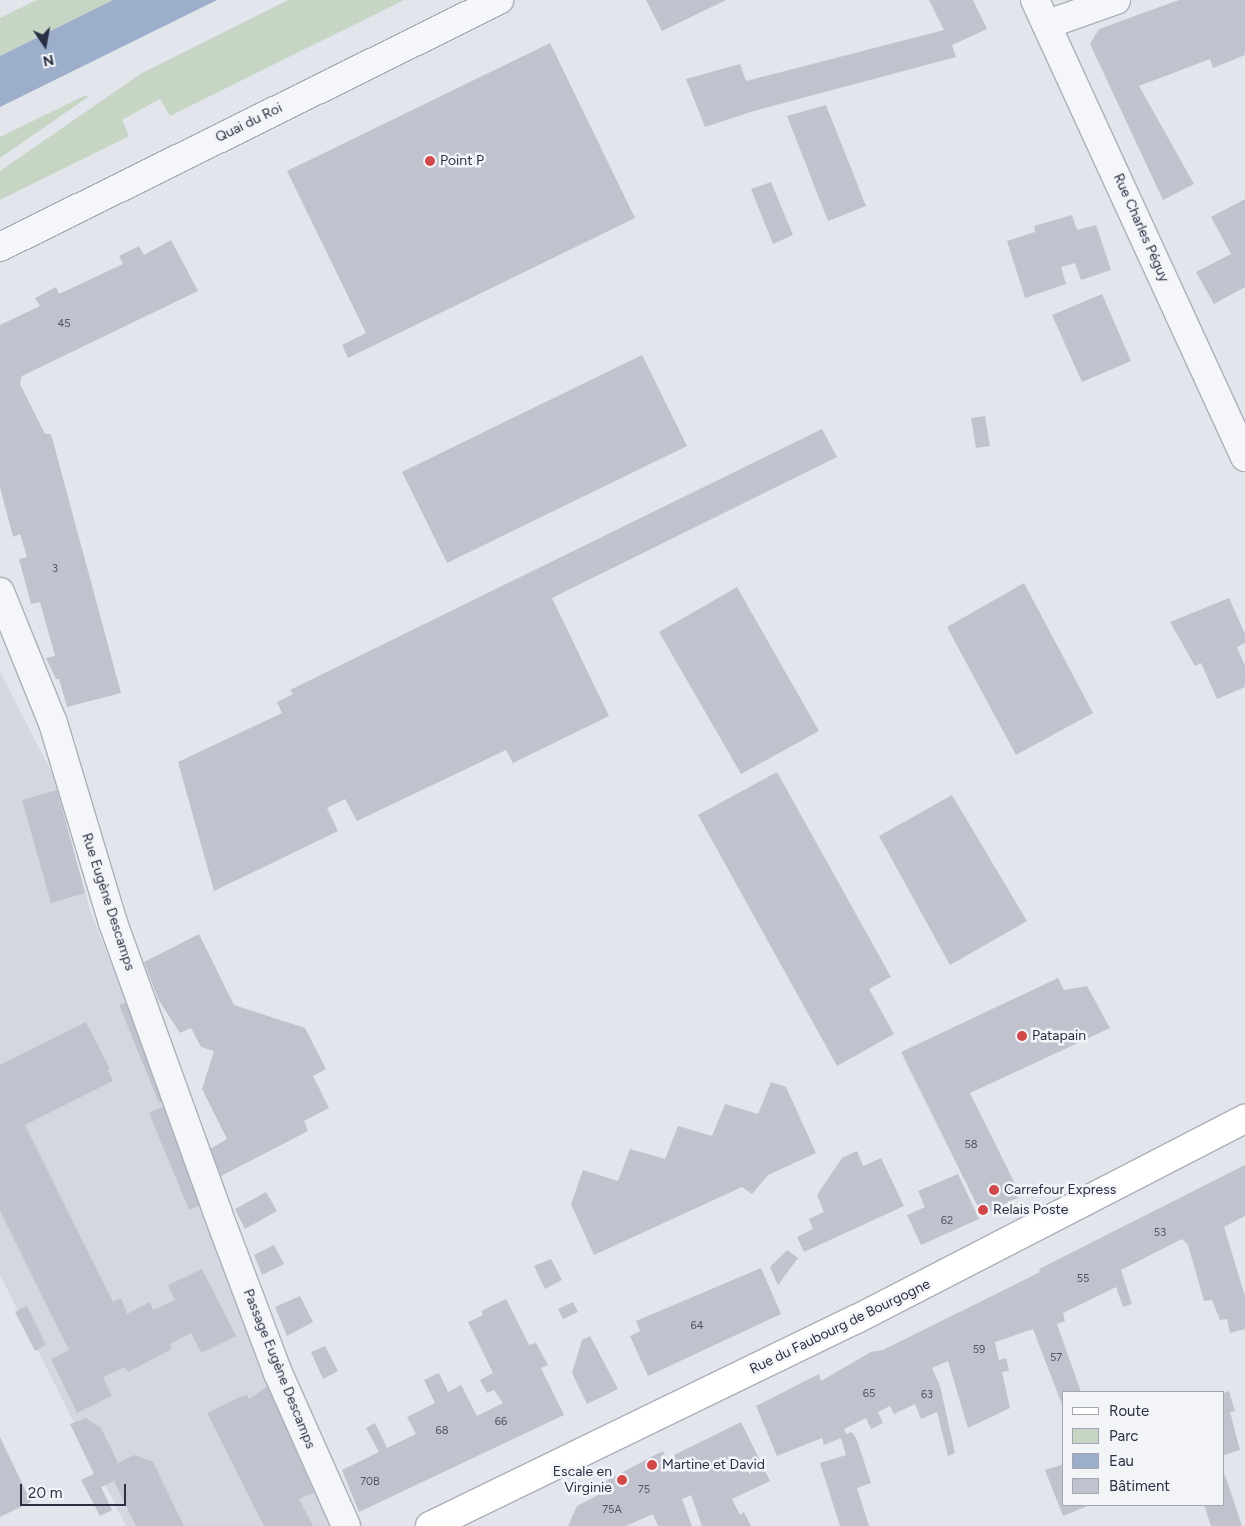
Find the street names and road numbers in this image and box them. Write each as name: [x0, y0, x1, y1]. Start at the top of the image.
street label: Quai du Roi: [213, 100, 285, 146]
street label: Rue Charles Péguy: [1109, 171, 1173, 285]
street label: Rue Eugène Descamps: [78, 831, 138, 973]
street label: Rue du Faubourg de Bourgogne: [747, 1276, 933, 1378]
street label: Passage Eugène Descamps: [239, 1287, 319, 1451]

